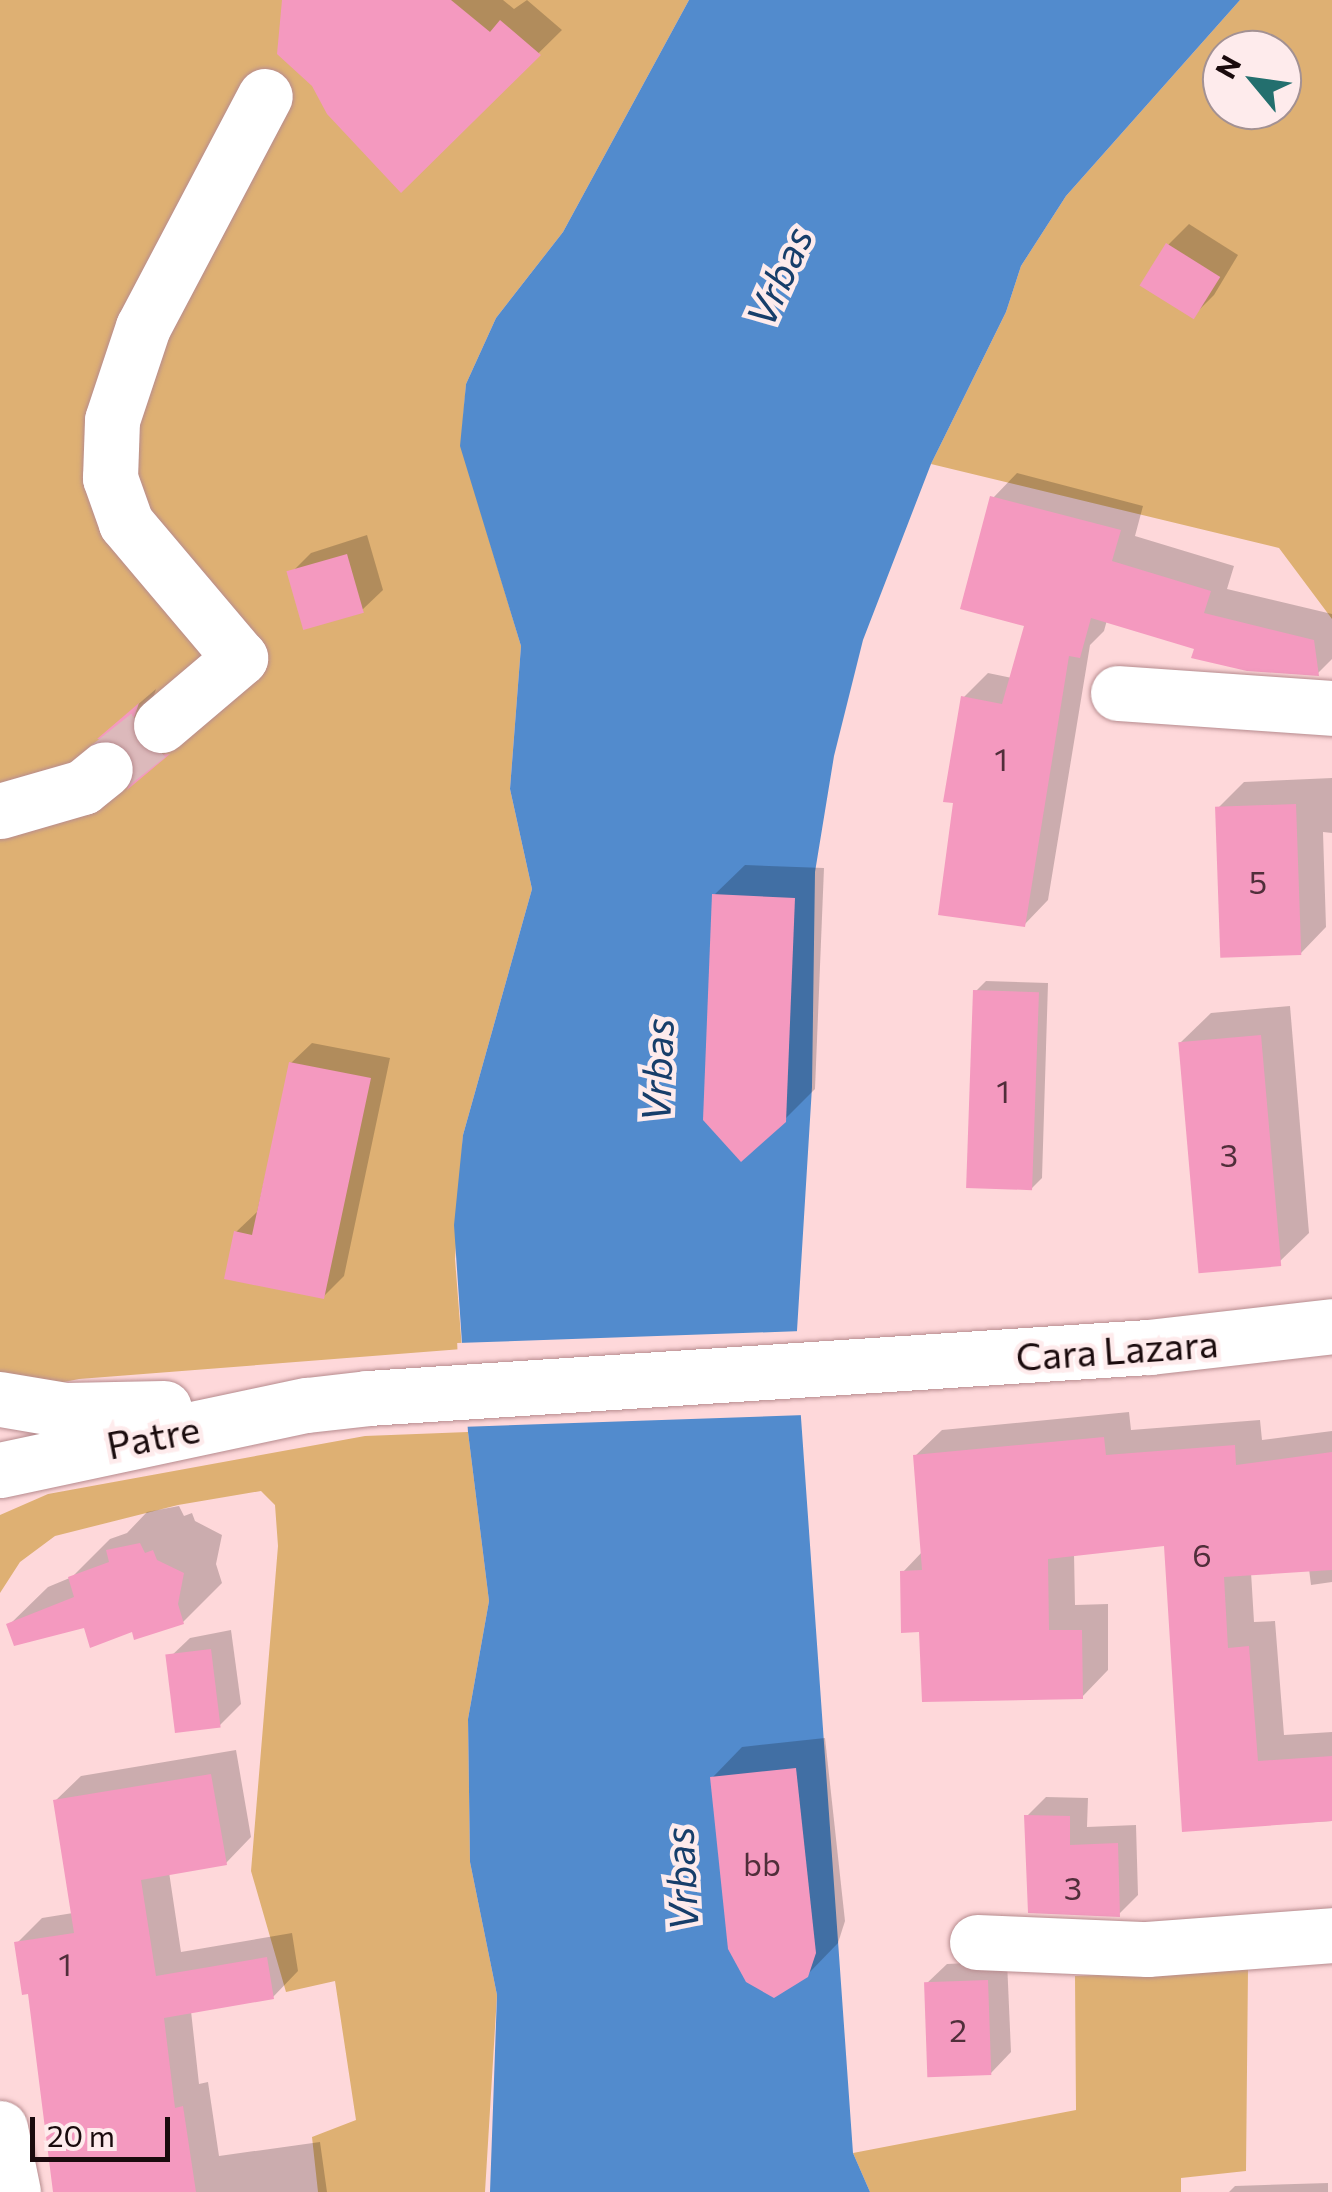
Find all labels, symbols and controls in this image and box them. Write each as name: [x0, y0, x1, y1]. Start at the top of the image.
north arrow: [1202, 30, 1302, 130]
text: N: [1208, 49, 1247, 84]
water label: Vrbas: [735, 219, 821, 333]
house number: 1: [994, 739, 1008, 777]
house number: 5: [1249, 862, 1267, 900]
water label: Vrbas: [630, 1017, 682, 1123]
house number: 1: [996, 1071, 1010, 1109]
house number: 3: [1220, 1135, 1238, 1173]
street label: Cara Lazara: [1014, 1319, 1220, 1379]
street label: Patre: [103, 1405, 203, 1467]
house number: 6: [1192, 1535, 1212, 1573]
water label: Vrbas: [653, 1826, 707, 1932]
house number: bb: [743, 1844, 781, 1882]
house number: 3: [1064, 1868, 1082, 1906]
house number: 1: [58, 1944, 72, 1982]
house number: 2: [949, 2010, 967, 2048]
scale bar: [35, 2097, 175, 2159]
text: 20 m: [47, 2116, 115, 2153]

